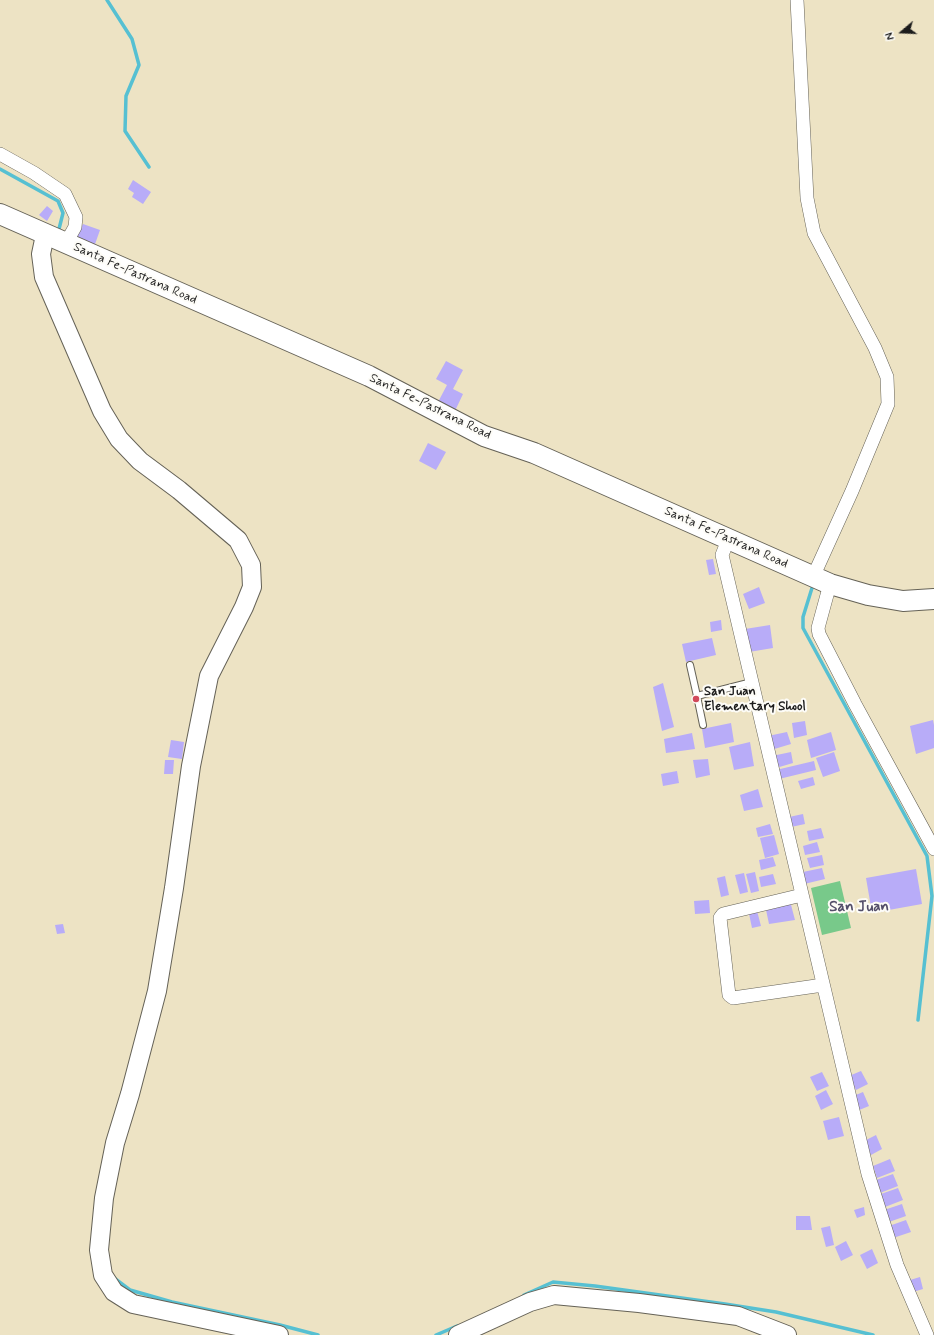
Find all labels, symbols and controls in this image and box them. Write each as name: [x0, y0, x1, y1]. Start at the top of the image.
north arrow: [882, 12, 922, 52]
text: N: [883, 30, 898, 42]
street label: Santa Fe-Pastrana Road: [71, 240, 199, 308]
street label: Santa Fe-Pastrana Road: [366, 371, 494, 443]
street label: Santa Fe-Pastrana Road: [662, 504, 790, 572]
place label: San Juan Elementary Shool: [704, 684, 806, 715]
marker: San Juan Elementary Shool: [691, 694, 701, 704]
district label: San Juan: [829, 899, 889, 917]

